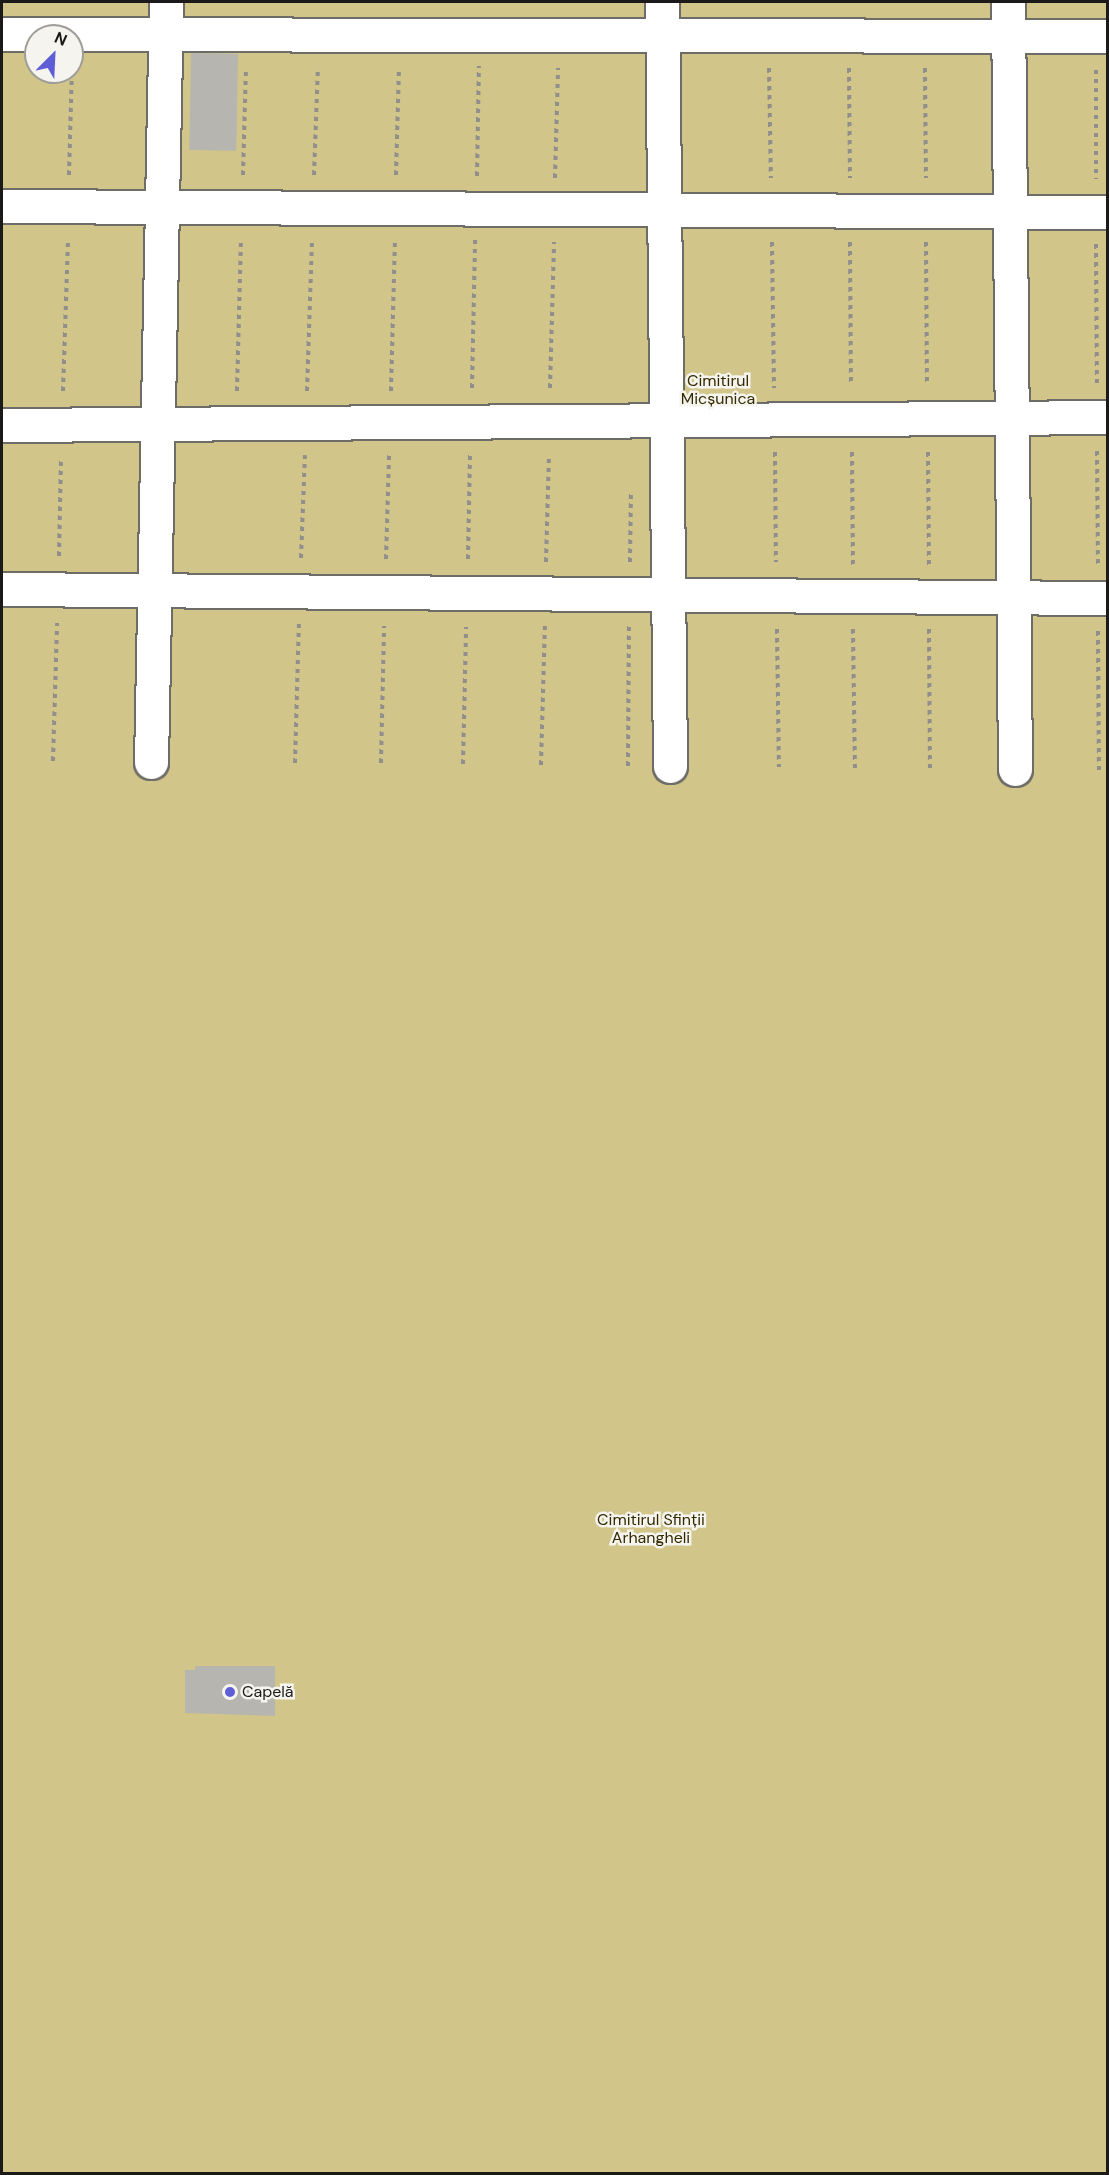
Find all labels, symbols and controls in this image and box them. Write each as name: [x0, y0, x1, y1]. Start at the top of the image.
north arrow: [24, 24, 84, 84]
text: N: [51, 27, 70, 51]
park label: Cimitirul Micșunica: [681, 371, 755, 409]
park label: Cimitirul Sfinții Arhangheli: [597, 1510, 705, 1548]
place label: Capelă: [242, 1682, 294, 1702]
marker: Capelă: [223, 1685, 237, 1699]

